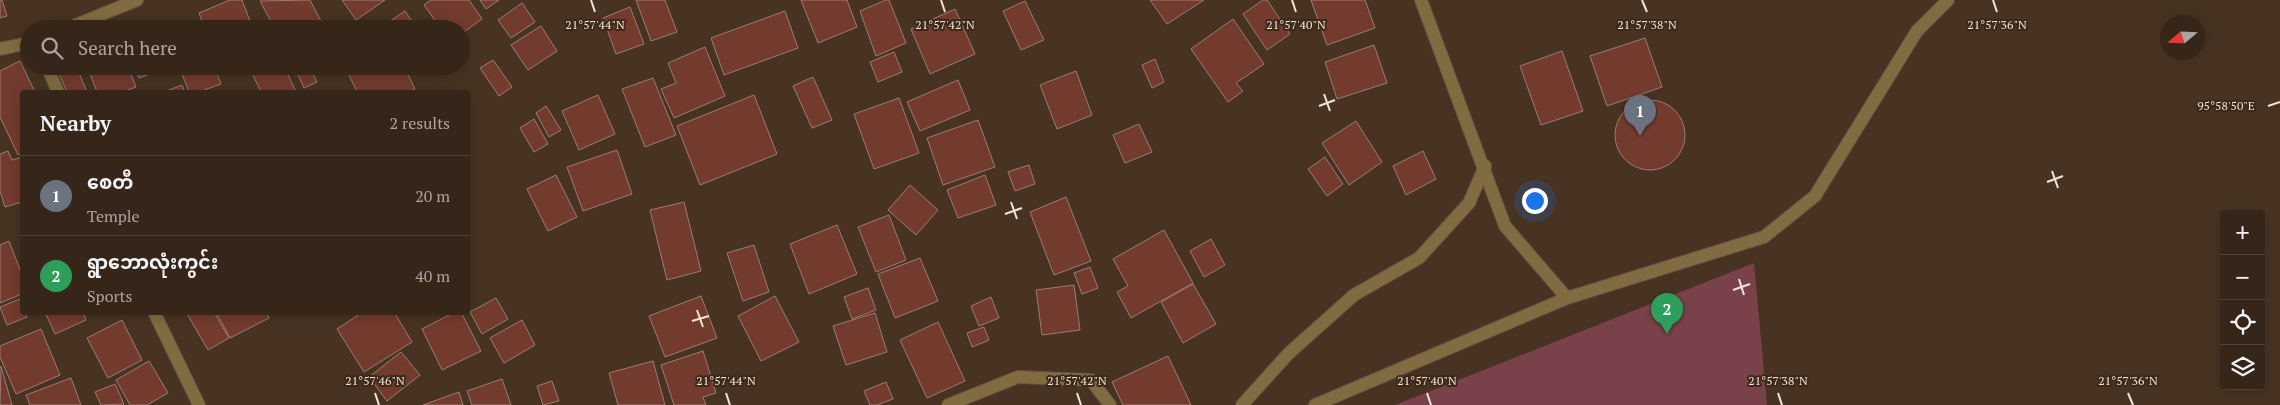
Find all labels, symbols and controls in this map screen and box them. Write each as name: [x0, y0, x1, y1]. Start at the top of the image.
north arrow: [2160, 15, 2205, 60]
text: 21°57'44"N: [565, 17, 625, 32]
text: 21°57'42"N: [915, 17, 975, 32]
text: 21°57'40"N: [1266, 17, 1326, 32]
text: 21°57'38"N: [1617, 17, 1677, 32]
text: 21°57'36"N: [1967, 17, 2027, 32]
search box: [20, 20, 470, 75]
icon: search: [38, 34, 66, 62]
text: Search here: [78, 35, 177, 60]
pin: 1: [1624, 95, 1656, 136]
text: 95°58'50"E: [2197, 98, 2255, 113]
text: Nearby: [40, 109, 111, 137]
text: 2 results: [390, 112, 450, 134]
text: စေတီ: [87, 169, 133, 194]
text: 1: [51, 185, 61, 207]
text: 20 m: [415, 185, 450, 207]
your location: [1522, 188, 1548, 214]
text: Temple: [87, 205, 140, 227]
map controls: [2220, 210, 2265, 390]
button: +: [2220, 210, 2265, 255]
text: ရွာဘောလုံးကွင်း: [87, 249, 218, 274]
button: −: [2220, 255, 2265, 300]
text: 2: [51, 265, 61, 287]
text: 40 m: [415, 265, 450, 287]
text: Sports: [87, 285, 133, 307]
pin: 2: [1651, 293, 1683, 334]
button: locate: [2220, 300, 2265, 345]
button: layers: [2220, 345, 2265, 390]
text: 21°57'46"N: [345, 373, 405, 388]
text: 21°57'44"N: [696, 373, 756, 388]
text: 21°57'42"N: [1047, 373, 1107, 388]
text: 21°57'40"N: [1397, 373, 1457, 388]
text: 21°57'38"N: [1748, 373, 1808, 388]
text: 21°57'36"N: [2098, 373, 2158, 388]

